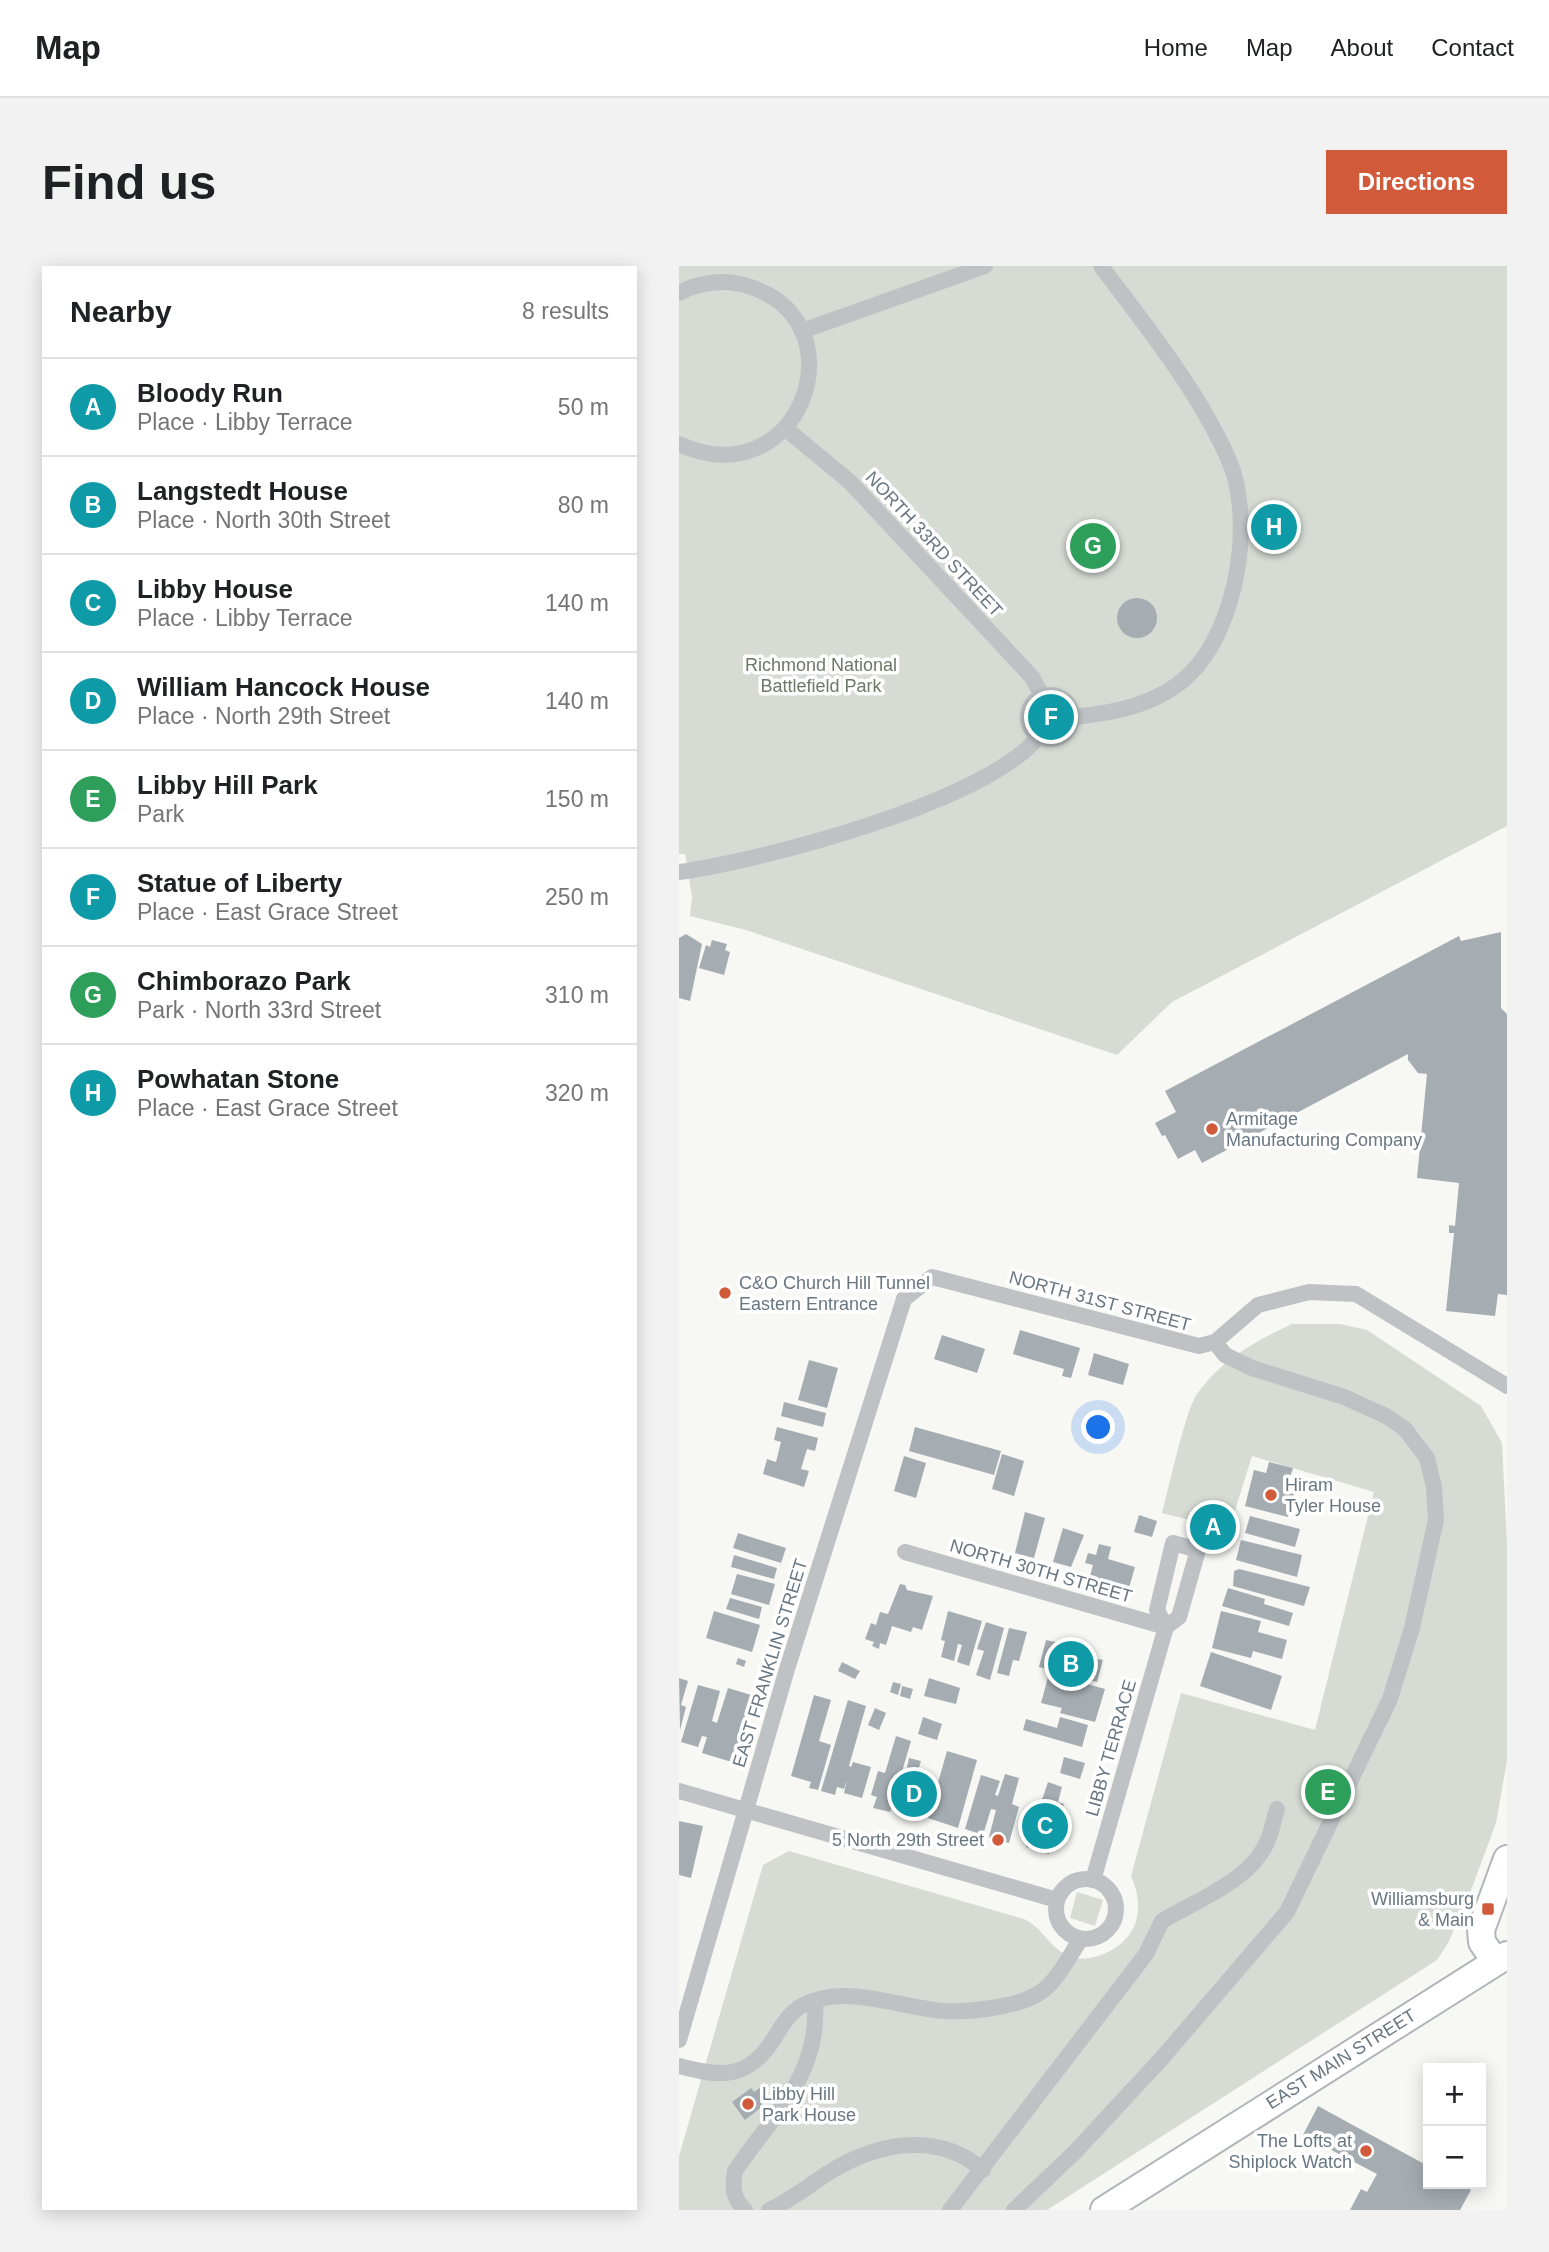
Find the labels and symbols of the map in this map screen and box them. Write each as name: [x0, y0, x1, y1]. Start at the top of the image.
street label: NORTH 33RD STREET: [862, 467, 1006, 621]
pin: H: [1251, 501, 1297, 553]
pin: G: [1070, 520, 1116, 572]
park label: Richmond National Battlefield Park: [745, 655, 897, 696]
pin: F: [1028, 691, 1074, 743]
place label: Armitage Manufacturing Company: [1226, 1109, 1422, 1150]
marker: Armitage Manufacturing Company: [1204, 1121, 1220, 1137]
street label: NORTH 31ST STREET: [1007, 1267, 1193, 1335]
place label: C&O Church Hill Tunnel Eastern Entrance: [739, 1273, 930, 1314]
marker: C&O Church Hill Tunnel Eastern Entrance: [717, 1285, 733, 1301]
your location: [1081, 1410, 1115, 1444]
place label: Hiram Tyler House: [1285, 1475, 1381, 1516]
marker: Hiram Tyler House: [1263, 1487, 1279, 1503]
pin: A: [1190, 1501, 1236, 1553]
street label: NORTH 30TH STREET: [948, 1535, 1134, 1607]
street label: EAST FRANKLIN STREET: [729, 1556, 811, 1770]
pin: B: [1048, 1638, 1094, 1690]
street label: LIBBY TERRACE: [1082, 1677, 1140, 1819]
pin: E: [1305, 1766, 1351, 1818]
pin: D: [891, 1768, 937, 1820]
pin: C: [1022, 1800, 1068, 1852]
place label: 5 North 29th Street: [832, 1830, 984, 1850]
marker: 5 North 29th Street: [990, 1832, 1006, 1848]
place label: Williamsburg & Main: [1371, 1889, 1474, 1930]
marker: Williamsburg & Main: [1480, 1901, 1496, 1917]
street label: EAST MAIN STREET: [1262, 2005, 1420, 2113]
place label: Libby Hill Park House: [762, 2084, 856, 2125]
marker: Libby Hill Park House: [740, 2096, 756, 2112]
place label: The Lofts at Shiplock Watch: [1229, 2131, 1352, 2172]
marker: The Lofts at Shiplock Watch: [1358, 2143, 1374, 2159]

